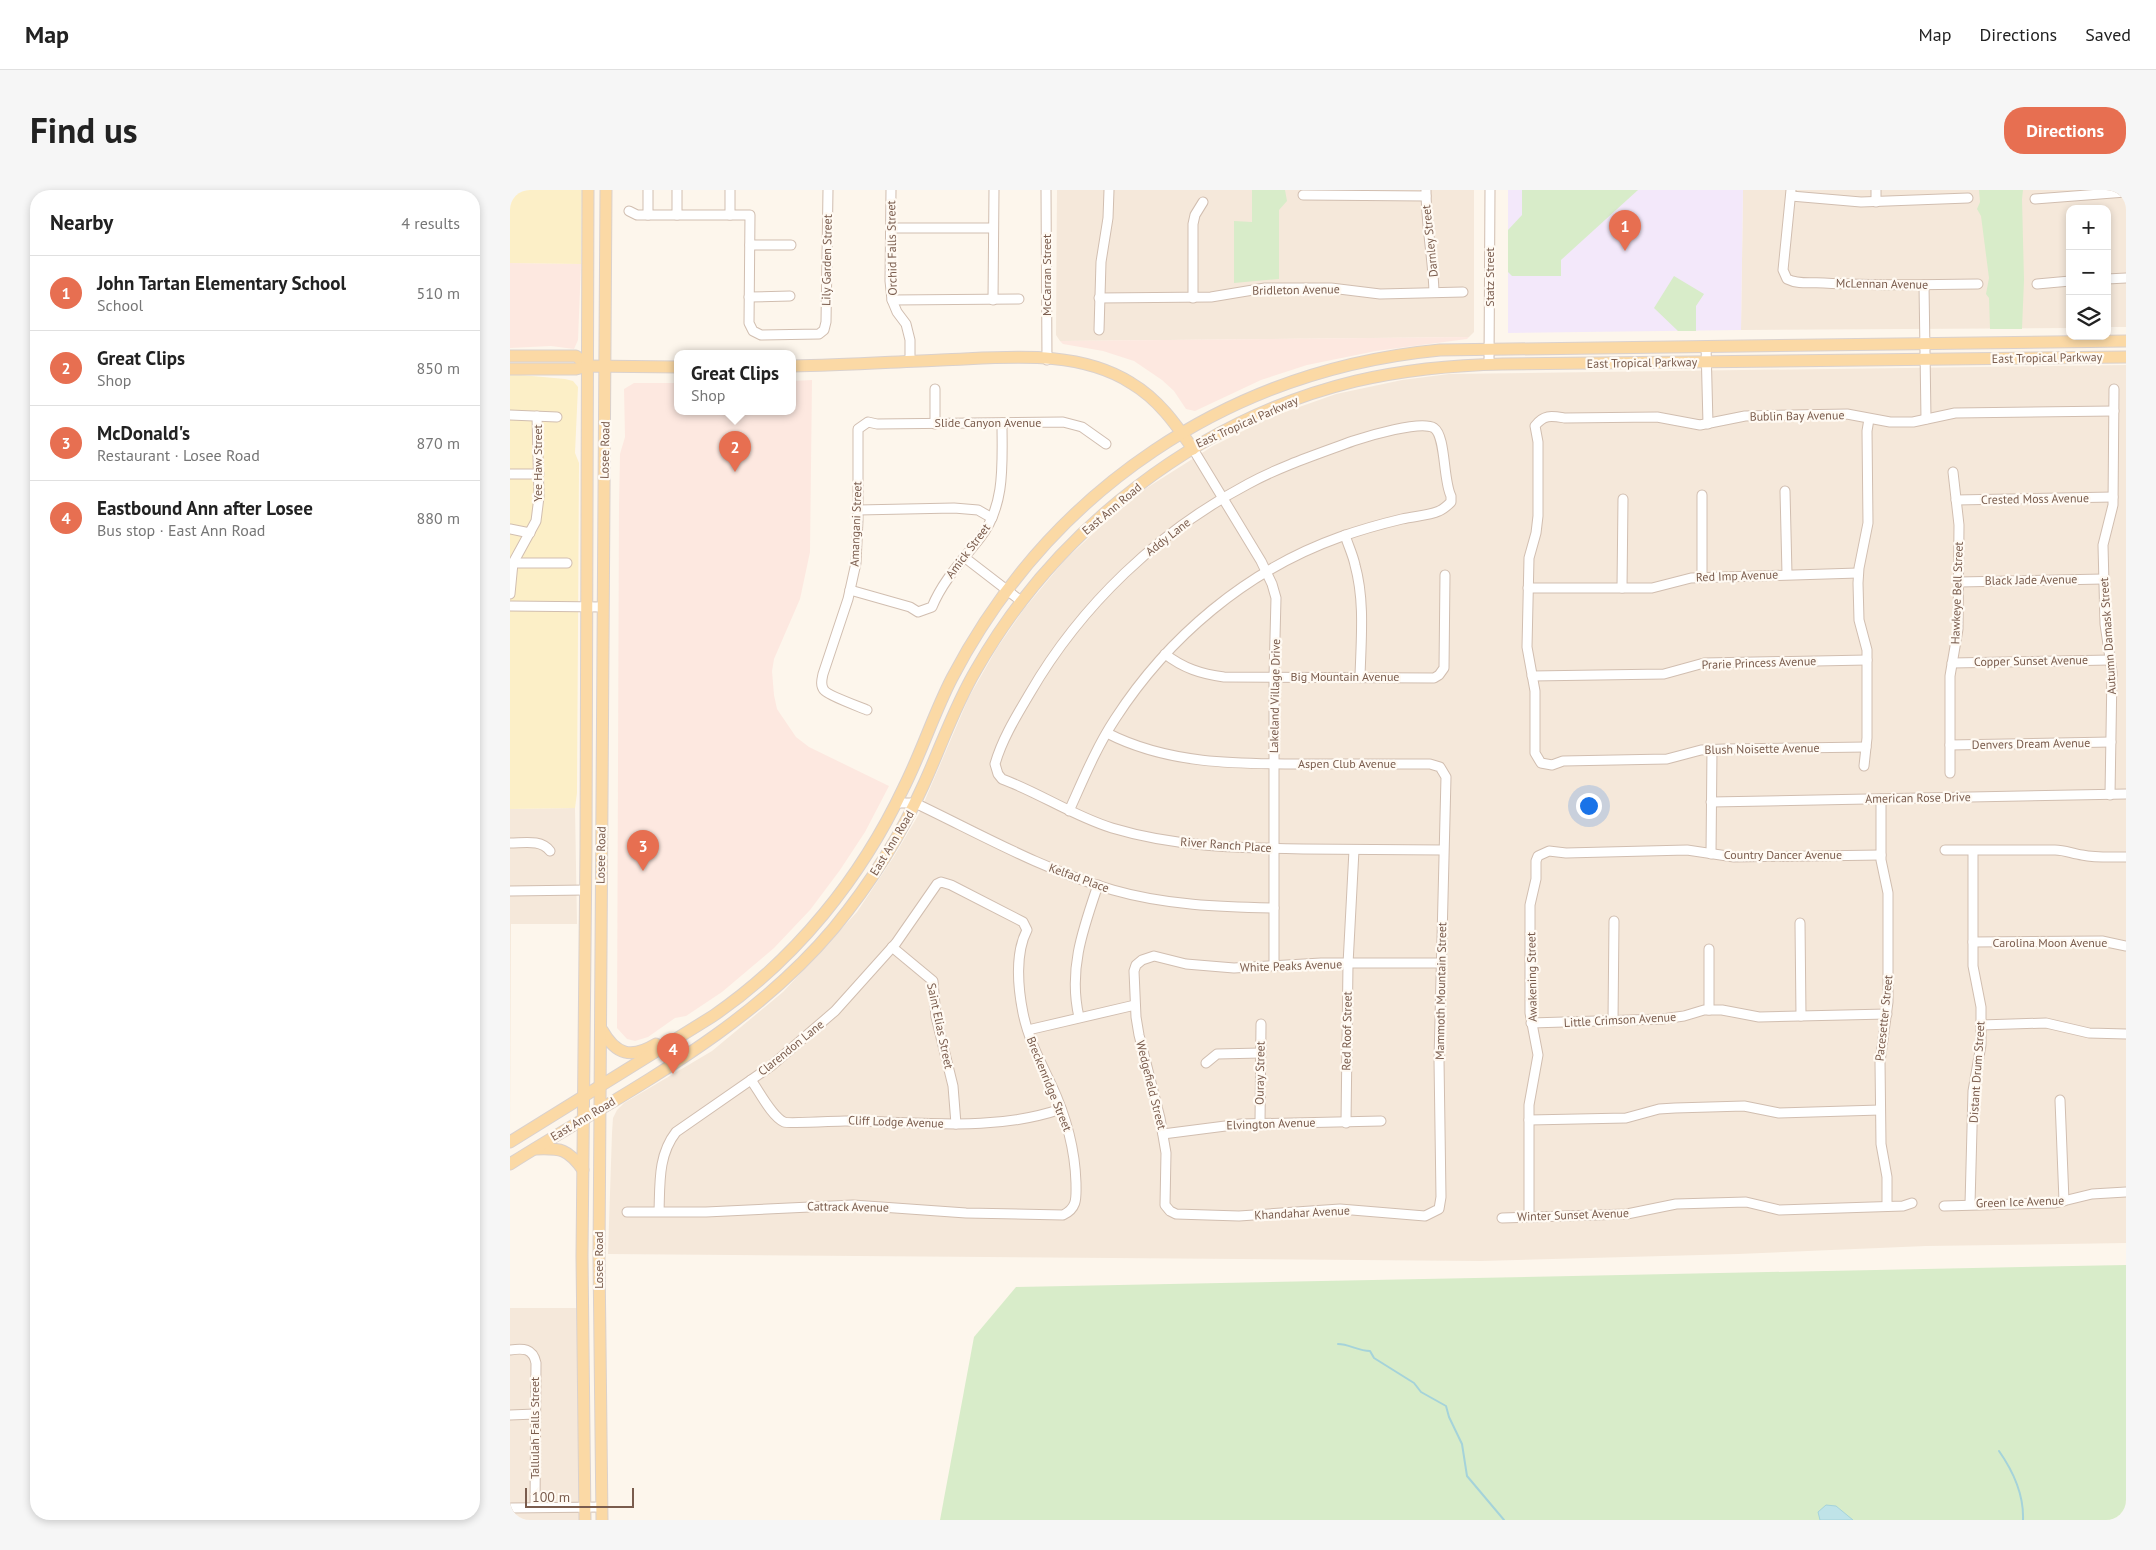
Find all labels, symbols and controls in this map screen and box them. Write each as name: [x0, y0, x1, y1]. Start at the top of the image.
text: Map: [25, 19, 69, 50]
text: Map: [1919, 23, 1951, 46]
text: Directions: [1979, 23, 2057, 46]
text: Saved: [2085, 23, 2131, 46]
text: Find us: [30, 107, 138, 153]
button: Directions: [2004, 107, 2126, 154]
street label: Orchid Falls Street: [883, 200, 900, 296]
street label: Darnley Street: [1418, 204, 1441, 278]
map controls: [2066, 205, 2111, 340]
button: +: [2066, 205, 2111, 250]
text: Nearby: [50, 209, 113, 236]
pin: 1: [1609, 210, 1641, 251]
text: 4 results: [401, 213, 460, 233]
street label: Lily Garden Street: [818, 214, 835, 306]
street label: McCarran Street: [1039, 234, 1054, 316]
street label: Statz Street: [1482, 247, 1497, 307]
button: −: [2066, 250, 2111, 295]
text: John Tartan Elementary School: [97, 271, 346, 295]
street label: McLennan Avenue: [1836, 275, 1928, 292]
street label: Bridleton Avenue: [1252, 281, 1340, 298]
text: 1: [61, 283, 71, 303]
text: 510 m: [417, 283, 460, 303]
text: School: [97, 295, 143, 315]
button: layers: [2066, 295, 2111, 340]
text: Great Clips: [97, 346, 185, 370]
street label: East Tropical Parkway: [1992, 349, 2103, 366]
popup: [674, 350, 796, 415]
street label: East Tropical Parkway: [1587, 354, 1698, 371]
text: 2: [61, 358, 71, 378]
text: 850 m: [417, 358, 460, 378]
text: Great Clips: [691, 361, 779, 385]
text: Shop: [97, 370, 131, 390]
text: Shop: [691, 385, 725, 405]
street label: East Tropical Parkway: [1193, 392, 1301, 451]
street label: Bublin Bay Avenue: [1749, 407, 1845, 424]
street label: Slide Canyon Avenue: [935, 415, 1041, 430]
text: McDonald's: [97, 421, 190, 445]
street label: Losee Road: [596, 421, 613, 479]
street label: Yee Haw Street: [530, 424, 545, 502]
pin: 2: [719, 431, 751, 472]
text: 3: [61, 433, 71, 453]
text: 870 m: [417, 433, 460, 453]
text: Restaurant · Losee Road: [97, 445, 260, 465]
street label: East Ann Road: [1079, 479, 1144, 538]
street label: Amangani Street: [847, 481, 864, 567]
street label: Crested Moss Avenue: [1981, 490, 2089, 507]
text: Eastbound Ann after Losee: [97, 496, 313, 520]
text: 4: [61, 508, 71, 528]
text: 880 m: [417, 508, 460, 528]
street label: Addy Lane: [1142, 514, 1193, 559]
text: Bus stop · East Ann Road: [97, 520, 265, 540]
street label: Amick Street: [942, 520, 993, 581]
street label: Hawkeye Bell Street: [1947, 541, 1966, 645]
street label: Red Imp Avenue: [1696, 567, 1778, 584]
street label: Black Jade Avenue: [1984, 571, 2077, 588]
street label: Autumn Damask Street: [2096, 577, 2119, 695]
street label: Lakeland Village Drive: [1266, 639, 1283, 753]
street label: Copper Sunset Avenue: [1974, 652, 2088, 669]
street label: Prarie Princess Avenue: [1701, 653, 1817, 672]
street label: Big Mountain Avenue: [1291, 669, 1399, 684]
street label: Denvers Dream Avenue: [1972, 735, 2090, 752]
street label: Blush Noisette Avenue: [1704, 740, 1820, 757]
street label: Aspen Club Avenue: [1298, 756, 1396, 771]
street label: American Rose Drive: [1865, 789, 1971, 806]
your location: [1576, 793, 1602, 819]
street label: East Ann Road: [866, 808, 917, 878]
street label: Losee Road: [592, 826, 609, 884]
pin: 3: [627, 830, 659, 871]
street label: River Ranch Place: [1180, 834, 1272, 855]
street label: Country Dancer Avenue: [1724, 847, 1842, 862]
street label: Kelfad Place: [1047, 860, 1111, 895]
street label: Mammoth Mountain Street: [1432, 922, 1449, 1060]
street label: Awakening Street: [1523, 932, 1540, 1022]
street label: Carolina Moon Avenue: [1993, 935, 2107, 950]
street label: White Peaks Avenue: [1240, 956, 1342, 975]
street label: Pacesetter Street: [1872, 974, 1895, 1062]
street label: Saint Elias Street: [924, 982, 957, 1070]
street label: Red Roof Street: [1338, 991, 1355, 1071]
street label: Little Crimson Avenue: [1563, 1009, 1676, 1030]
street label: Clarendon Lane: [755, 1017, 827, 1079]
street label: Distant Drum Street: [1965, 1021, 1988, 1123]
pin: 4: [657, 1033, 689, 1074]
street label: Breckenridge Street: [1024, 1034, 1075, 1133]
street label: Wedgefield Street: [1133, 1039, 1170, 1131]
street label: Ouray Street: [1251, 1041, 1268, 1105]
street label: East Ann Road: [548, 1093, 618, 1144]
street label: Cliff Lodge Avenue: [848, 1112, 944, 1131]
street label: Elvington Avenue: [1226, 1114, 1316, 1133]
street label: Green Ice Avenue: [1976, 1192, 2064, 1211]
street label: Cattrack Avenue: [807, 1198, 889, 1215]
street label: Khandahar Avenue: [1254, 1203, 1350, 1222]
street label: Winter Sunset Avenue: [1517, 1205, 1629, 1224]
street label: Losee Road: [591, 1231, 606, 1289]
street label: Tallulah Falls Street: [527, 1377, 542, 1479]
scale bar: [525, 1485, 634, 1508]
text: 100 m: [532, 1488, 570, 1506]

